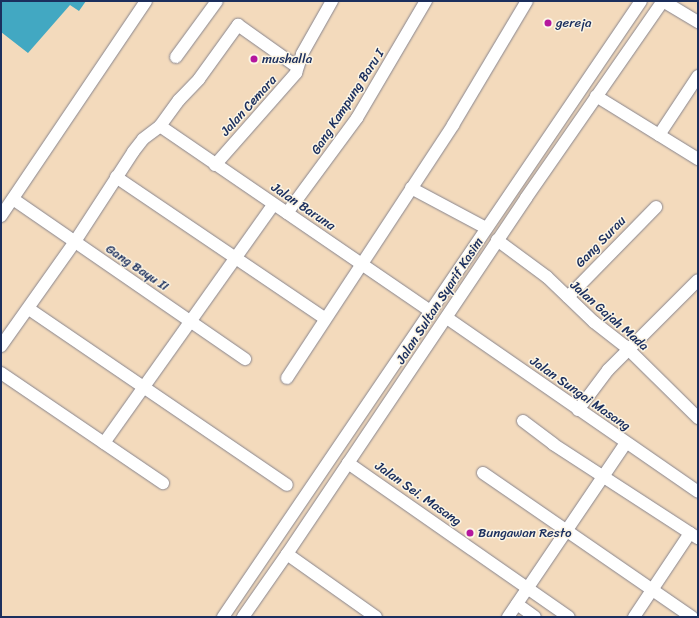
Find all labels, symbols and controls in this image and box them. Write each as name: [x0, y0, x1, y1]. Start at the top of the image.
place label: gereja: [556, 15, 592, 31]
marker: gereja: [543, 18, 553, 28]
street label: Gang Kampung Baru I: [308, 46, 388, 158]
place label: mushalla: [262, 51, 312, 67]
marker: mushalla: [249, 54, 259, 64]
street label: Jalan Cemara: [218, 72, 280, 140]
street label: Jalan Baruna: [268, 180, 338, 234]
street label: Gang Surau: [573, 213, 629, 271]
street label: Jalan Sultan Syarif Kasim: [393, 235, 487, 367]
street label: Gang Bayu II: [103, 241, 171, 295]
street label: Jalan Gajah Mada: [566, 278, 652, 354]
street label: Jalan Sungai Masang: [527, 354, 633, 434]
street label: Jalan Sei. Masang: [372, 458, 464, 530]
place label: Bungawan Resto: [478, 525, 572, 541]
marker: Bungawan Resto: [465, 528, 475, 538]

